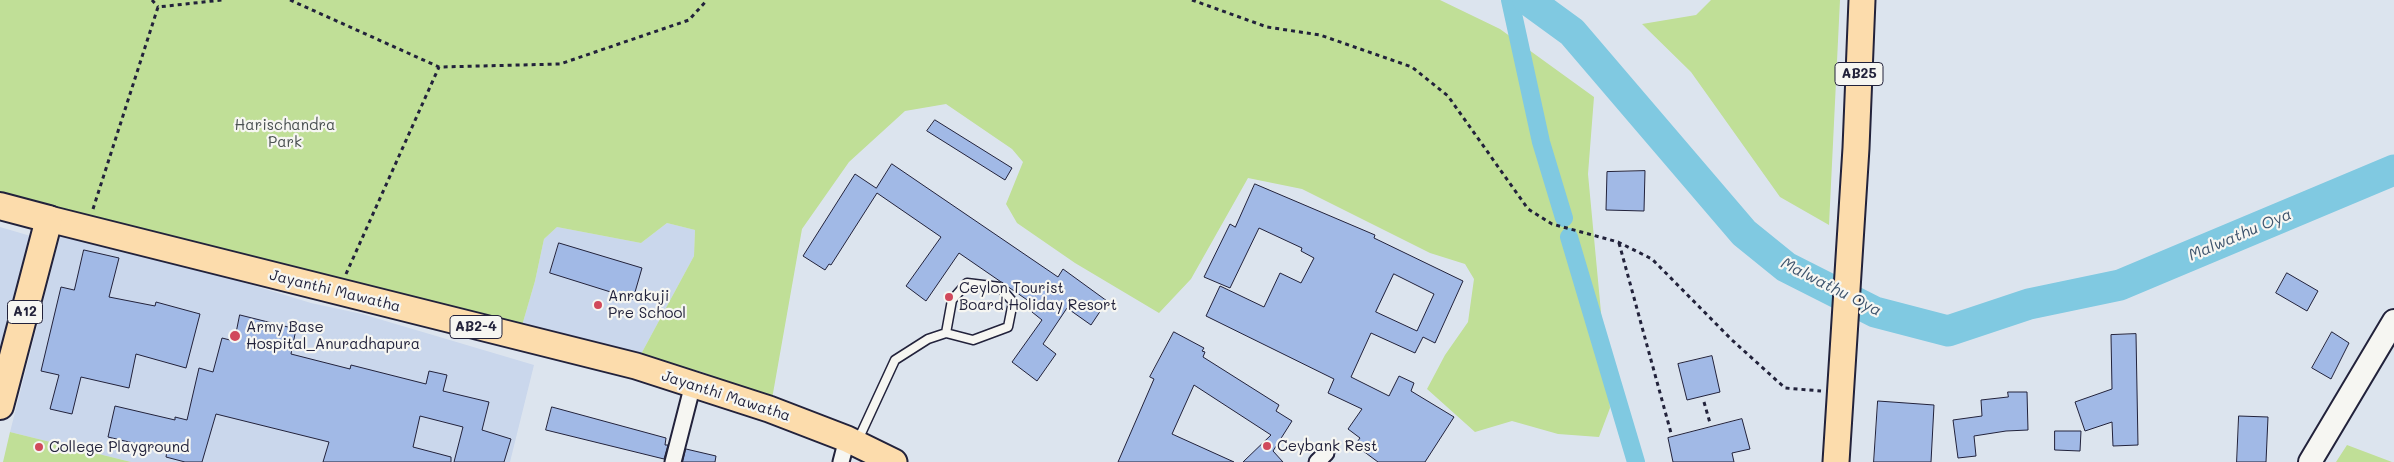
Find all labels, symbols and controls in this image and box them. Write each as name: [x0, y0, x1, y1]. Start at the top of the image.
road number: AB25: [1835, 62, 1883, 86]
park label: Harischandra Park: [235, 116, 335, 151]
water label: Malwathu Oya: [2186, 205, 2294, 265]
water label: Malwathu Oya: [1778, 253, 1884, 321]
street label: Jayanthi Mawatha: [268, 266, 402, 316]
place label: Ceylon Tourist Board Holiday Resort: [959, 279, 1117, 314]
place label: Anrakuji Pre School: [608, 287, 686, 322]
marker: Ceylon Tourist Board Holiday Resort: [943, 291, 955, 303]
marker: Anrakuji Pre School: [592, 299, 604, 311]
road number: A12: [8, 300, 42, 324]
road number: AB2-4: [450, 316, 502, 338]
place label: Army Base Hospital_Anuradhapura: [246, 318, 420, 353]
marker: Army Base Hospital_Anuradhapura: [228, 329, 242, 343]
street label: Jayanthi Mawatha: [659, 367, 793, 425]
place label: Ceybank Rest: [1277, 437, 1378, 455]
place label: College Playground: [49, 438, 189, 456]
marker: Ceybank Rest: [1261, 440, 1273, 452]
marker: College Playground: [33, 441, 45, 453]

